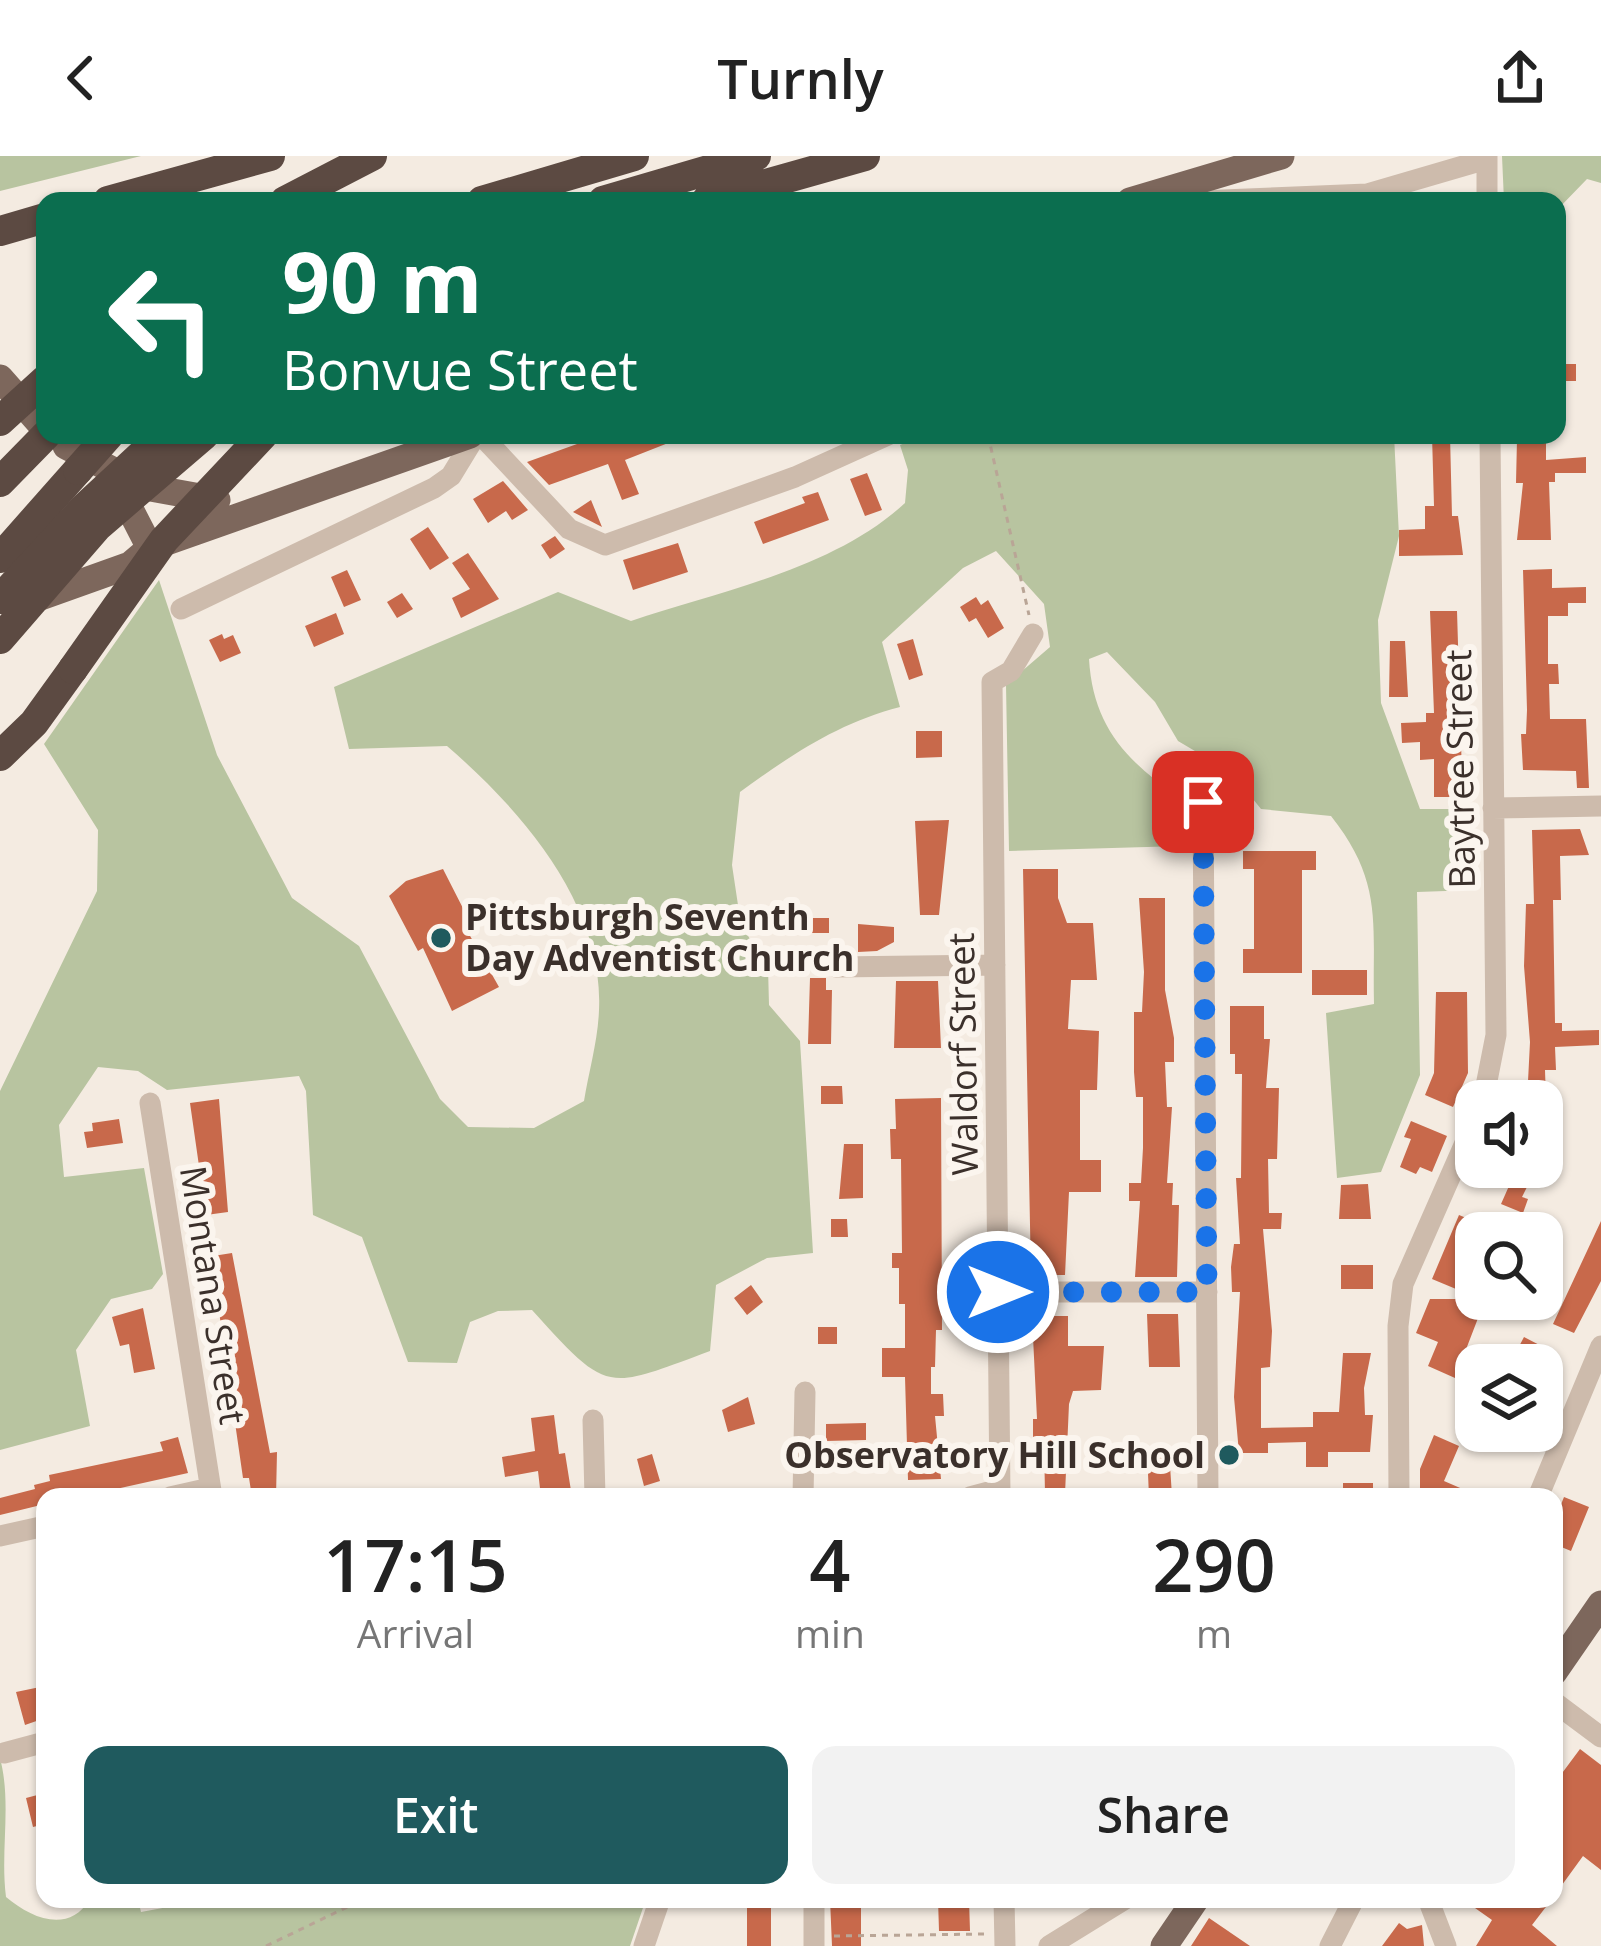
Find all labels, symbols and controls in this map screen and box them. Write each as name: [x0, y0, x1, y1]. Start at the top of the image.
text: Turnly: [717, 41, 884, 115]
icon: back: [48, 45, 114, 111]
icon: share: [1487, 45, 1553, 111]
text: 90 m: [282, 223, 482, 338]
icon: left: [84, 240, 240, 396]
text: Bonvue Street: [282, 332, 638, 406]
street label: Baytree Street: [1433, 649, 1486, 889]
pin: [1152, 751, 1254, 853]
icon: arrive: [1170, 769, 1236, 835]
place label: Pittsburgh Seventh Day Adventist Church: [465, 892, 855, 982]
marker: Pittsburgh Seventh Day Adventist Church: [428, 925, 454, 951]
street label: Waldorf Street: [936, 932, 989, 1176]
map controls: [1455, 1080, 1563, 1452]
button: sound: [1455, 1080, 1563, 1188]
street label: Montana Street: [169, 1162, 258, 1428]
button: search: [1455, 1212, 1563, 1320]
position arrow: [935, 1229, 1061, 1355]
button: layers: [1455, 1344, 1563, 1452]
place label: Observatory Hill School: [784, 1430, 1205, 1479]
marker: Observatory Hill School: [1216, 1442, 1242, 1468]
text: 17:15: [323, 1515, 508, 1613]
text: 4: [809, 1515, 851, 1613]
text: 290: [1152, 1515, 1276, 1613]
text: Arrival: [357, 1606, 474, 1659]
text: min: [795, 1606, 865, 1659]
text: m: [1196, 1606, 1232, 1659]
button: Exit: [84, 1746, 788, 1884]
button: Share: [812, 1746, 1515, 1884]

